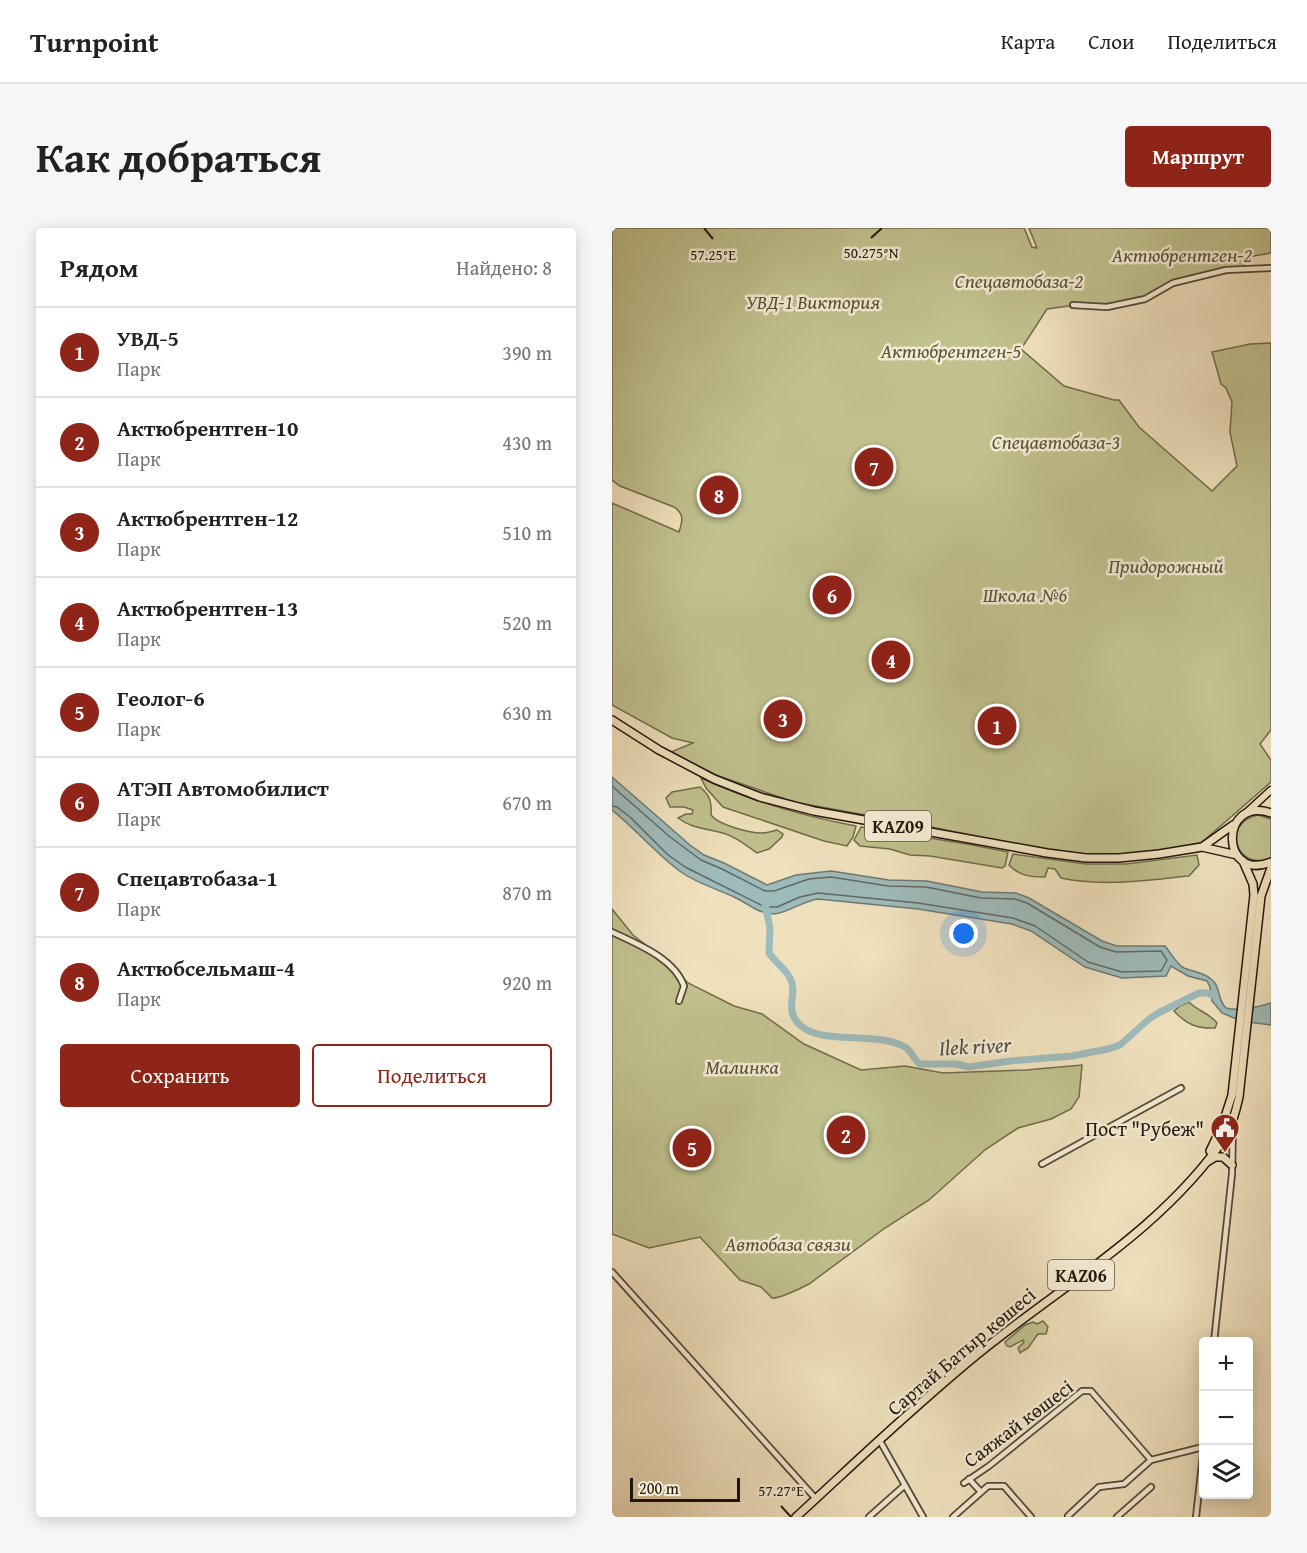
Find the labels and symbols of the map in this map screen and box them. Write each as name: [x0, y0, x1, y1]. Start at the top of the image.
park label: Актюбрентген-2: [1111, 240, 1252, 269]
text: 50.275°N: [844, 242, 899, 263]
text: 57.25°E: [690, 244, 736, 265]
park label: Спецавтобаза-2: [955, 266, 1083, 295]
park label: УВД-1 Виктория: [746, 287, 881, 316]
park label: Актюбрентген-5: [880, 336, 1022, 365]
park label: Спецавтобаза-3: [992, 427, 1120, 456]
pin: 7: [854, 444, 894, 490]
pin: 8: [700, 472, 738, 518]
park label: Придорожный: [1108, 551, 1224, 580]
pin: 6: [812, 572, 852, 617]
park label: Школа №6: [983, 580, 1068, 609]
pin: 4: [872, 638, 910, 682]
pin: 3: [764, 696, 802, 742]
pin: 1: [978, 704, 1016, 748]
road number: KAZ09: [865, 811, 931, 841]
your location: [949, 919, 978, 948]
water label: Ilek river: [938, 1029, 1013, 1063]
park label: Малинка: [705, 1052, 779, 1081]
pin: 2: [826, 1112, 866, 1158]
public building icon: Пост "Рубеж": [1209, 1112, 1241, 1154]
place label: Пост "Рубеж": [1085, 1114, 1204, 1143]
pin: 5: [672, 1126, 712, 1170]
park label: Автобаза связи: [724, 1229, 851, 1258]
road number: KАZ06: [1048, 1260, 1114, 1290]
street label: Сартай Батыр көшесі: [880, 1280, 1042, 1422]
street label: Саяжай көшесі: [957, 1372, 1079, 1474]
scale bar: [630, 1475, 740, 1502]
text: 57.27°E: [758, 1480, 804, 1501]

